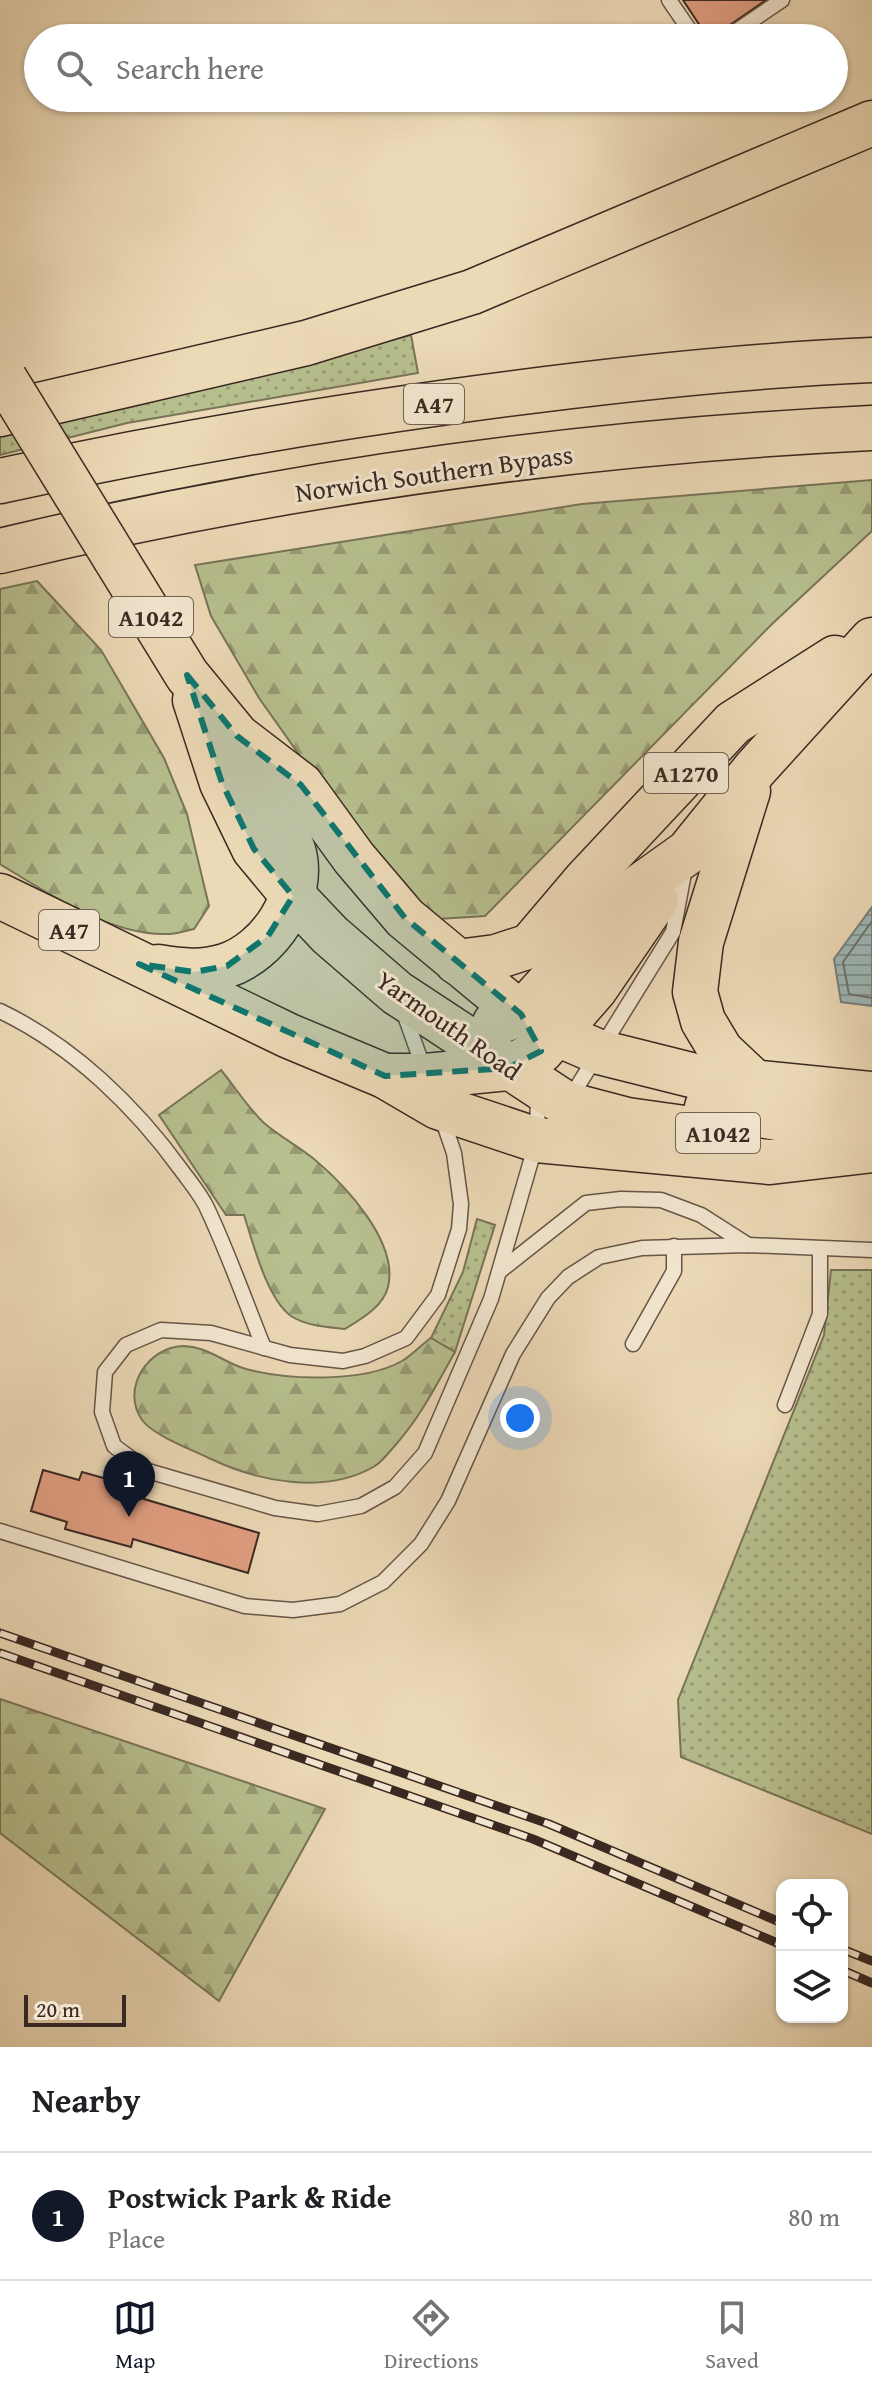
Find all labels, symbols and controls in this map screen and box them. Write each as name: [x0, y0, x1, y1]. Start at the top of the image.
search box: [24, 24, 848, 112]
icon: search: [52, 46, 96, 90]
text: Search here: [116, 46, 264, 90]
road number: A47: [404, 384, 464, 424]
street label: Norwich Southern Bypass: [293, 434, 575, 512]
road number: A1042: [109, 597, 193, 637]
road number: A1270: [644, 753, 728, 793]
road number: A47: [39, 910, 99, 950]
street label: Yarmouth Road: [368, 960, 530, 1090]
road number: A1042: [676, 1113, 760, 1153]
your location: [500, 1398, 540, 1438]
pin: 1: [103, 1451, 155, 1517]
map controls: [776, 1879, 848, 2023]
button: locate: [776, 1879, 848, 1951]
button: layers: [776, 1951, 848, 2023]
scale bar: [24, 1991, 126, 2027]
text: 20 m: [36, 1993, 80, 2025]
text: Nearby: [32, 2075, 141, 2124]
text: Postwick Park & Ride: [108, 2175, 391, 2219]
text: 1: [51, 2197, 65, 2236]
text: 80 m: [788, 2197, 840, 2236]
text: Place: [108, 2219, 165, 2258]
tab: Map: [113, 2296, 157, 2376]
tab: Directions: [384, 2296, 479, 2376]
tab: Saved: [705, 2296, 759, 2376]

